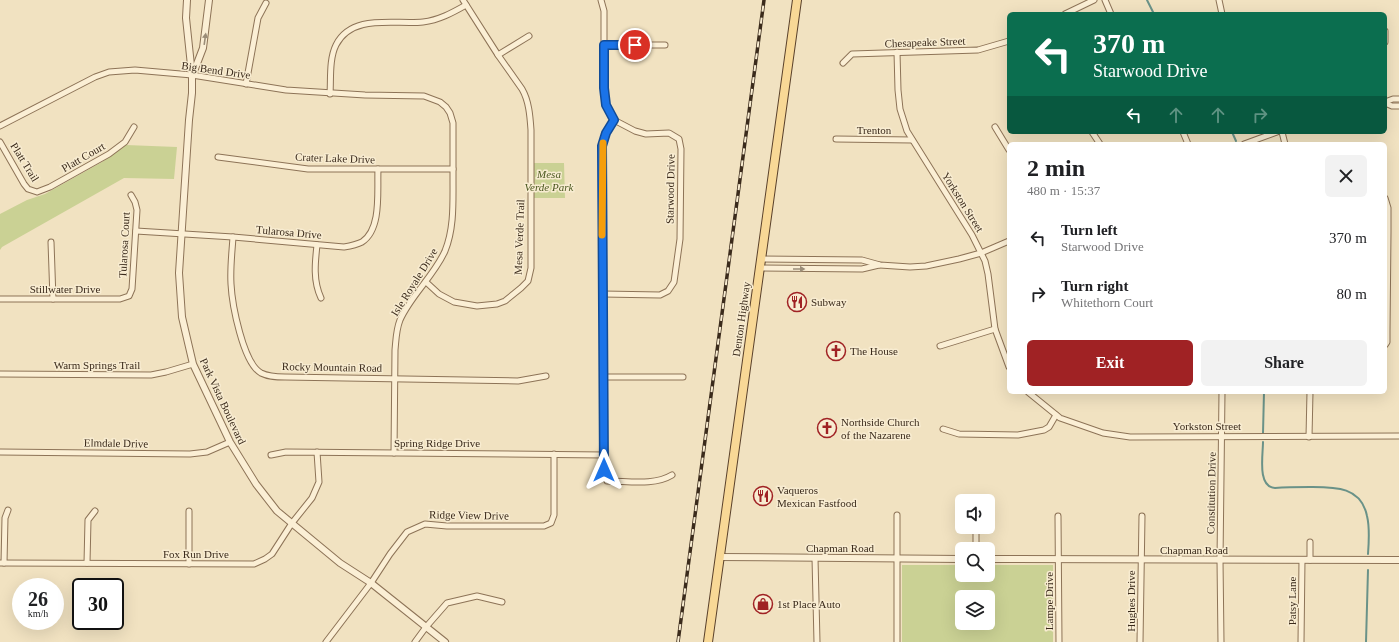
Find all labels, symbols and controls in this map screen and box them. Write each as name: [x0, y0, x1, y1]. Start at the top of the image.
pin: [618, 28, 652, 62]
icon: left: [1027, 28, 1079, 80]
text: 370 m: [1093, 28, 1165, 59]
one-way arrow: [202, 33, 208, 45]
icon: arrive: [624, 34, 646, 56]
street label: Chesapeake Street: [884, 35, 966, 49]
street label: Big Bend Drive: [181, 59, 251, 81]
text: Starwood Drive: [1093, 61, 1207, 81]
icon: left: [1123, 104, 1145, 126]
icon: ahead: [1165, 104, 1187, 126]
icon: ahead: [1207, 104, 1229, 126]
icon: right: [1249, 104, 1271, 126]
street label: Trenton: [857, 124, 892, 136]
street label: Platt Trail: [8, 140, 42, 184]
street label: Platt Court: [59, 140, 107, 174]
street label: Crater Lake Drive: [295, 151, 375, 165]
street label: Starwood Drive: [663, 154, 677, 224]
text: 2 min: [1027, 155, 1085, 181]
button: close: [1325, 155, 1367, 197]
park label: Mesa Verde Park: [525, 168, 574, 193]
street label: Yorkston Street: [940, 170, 986, 234]
text: 480 m · 15:37: [1027, 183, 1100, 198]
street label: Mesa Verde Trail: [512, 199, 526, 275]
street label: Tularosa Court: [116, 212, 132, 278]
text: Turn left: [1061, 222, 1118, 238]
street label: Tularosa Drive: [256, 223, 322, 241]
icon: left: [1027, 227, 1049, 249]
text: 370 m: [1329, 230, 1367, 246]
text: Starwood Drive: [1061, 239, 1144, 254]
street label: Isle Royale Drive: [388, 246, 440, 318]
one-way arrow: [793, 266, 806, 272]
text: Turn right: [1061, 278, 1128, 294]
street label: Denton Highway: [730, 280, 752, 357]
street label: Stillwater Drive: [30, 283, 100, 295]
icon: right: [1027, 283, 1049, 305]
text: 80 m: [1337, 286, 1367, 302]
restaurant icon: Subway: [786, 291, 808, 313]
text: Whitethorn Court: [1061, 295, 1153, 310]
place label: Subway: [811, 296, 847, 308]
church icon: The House: [825, 340, 847, 362]
button: Exit: [1027, 340, 1193, 386]
button: Share: [1201, 340, 1367, 386]
place label: The House: [850, 345, 898, 357]
street label: Park Vista Boulevard: [198, 356, 248, 447]
street label: Warm Springs Trail: [54, 359, 140, 371]
street label: Rocky Mountain Road: [282, 360, 383, 374]
place label: Northside Church of the Nazarene: [841, 416, 920, 441]
church icon: Northside Church of the Nazarene: [816, 417, 838, 439]
street label: Yorkston Street: [1173, 420, 1241, 432]
street label: Elmdale Drive: [84, 436, 148, 450]
street label: Spring Ridge Drive: [394, 437, 480, 449]
position arrow: [583, 449, 625, 491]
street label: Constitution Drive: [1204, 452, 1218, 534]
place label: Vaqueros Mexican Fastfood: [777, 484, 857, 509]
restaurant icon: Vaqueros Mexican Fastfood: [752, 485, 774, 507]
map controls: [955, 494, 995, 630]
button: sound: [955, 494, 995, 534]
street label: Ridge View Drive: [429, 508, 509, 522]
street label: Chapman Road: [806, 542, 875, 554]
button: search: [955, 542, 995, 582]
street label: Chapman Road: [1160, 544, 1229, 556]
street label: Fox Run Drive: [163, 548, 229, 560]
street label: Hughes Drive: [1125, 570, 1137, 632]
street label: Lampe Drive: [1043, 572, 1055, 630]
street label: Patsy Lane: [1286, 577, 1298, 625]
speed limit sign: 30: [72, 578, 124, 630]
text: 26: [28, 588, 48, 610]
button: layers: [955, 590, 995, 630]
shop icon: 1st Place Auto: [752, 593, 774, 615]
place label: 1st Place Auto: [777, 598, 841, 610]
text: km/h: [28, 608, 48, 619]

